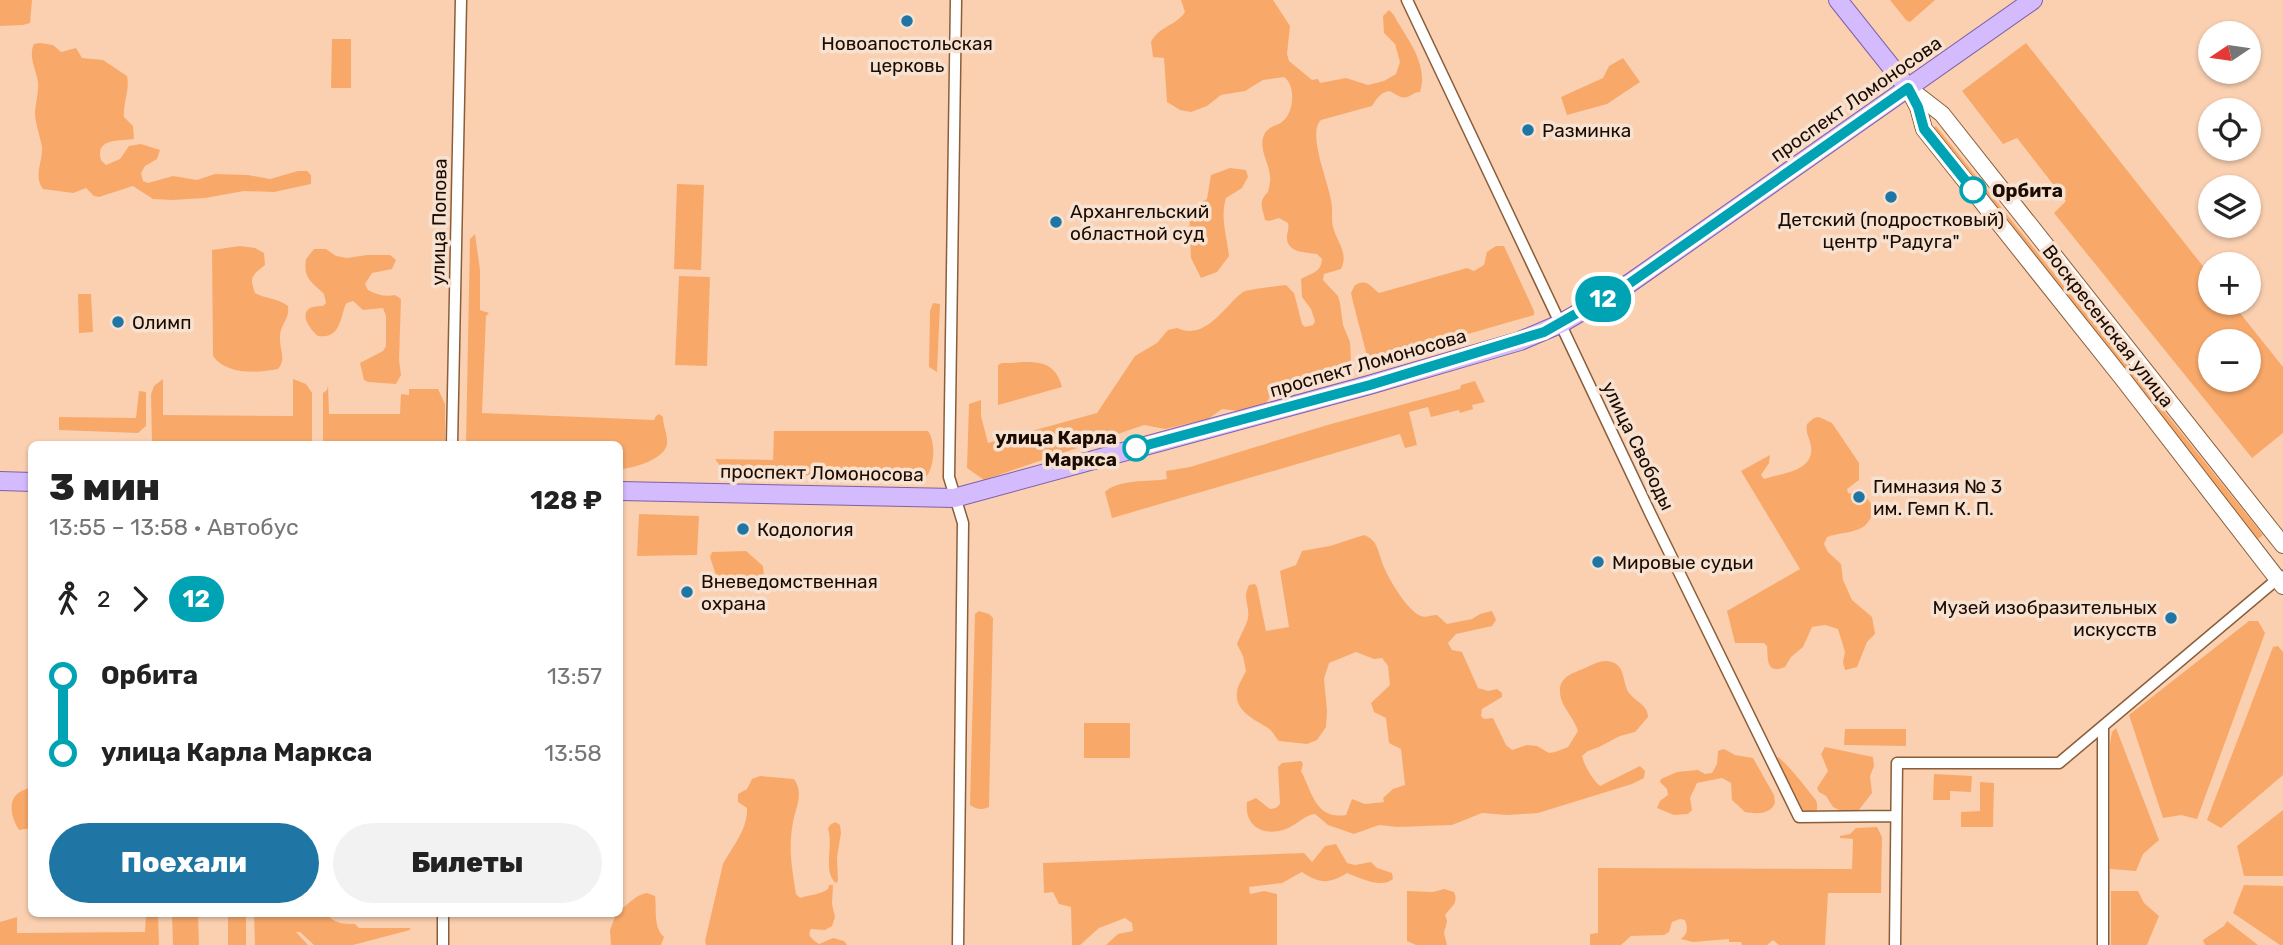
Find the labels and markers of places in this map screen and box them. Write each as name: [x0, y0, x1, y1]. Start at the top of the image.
marker: Новоапостольская церковь: [899, 13, 915, 29]
place label: Новоапостольская церковь: [821, 32, 993, 77]
place label: Разминка: [1542, 119, 1631, 142]
marker: Разминка: [1520, 122, 1536, 138]
marker: Орбита: [1960, 177, 1986, 203]
place label: Орбита: [1992, 179, 2063, 202]
marker: Детский (подростковый) центр "Радуга": [1883, 189, 1899, 205]
place label: Архангельский областной суд: [1070, 200, 1209, 245]
place label: Детский (подростковый) центр "Радуга": [1778, 208, 2004, 253]
marker: Архангельский областной суд: [1048, 214, 1064, 230]
place label: Олимп: [132, 311, 191, 334]
marker: Олимп: [110, 314, 126, 330]
place label: улица Карла Маркса: [995, 426, 1117, 471]
marker: улица Карла Маркса: [1123, 435, 1149, 461]
place label: Гимназия № 3 им. Гемп К. П.: [1873, 475, 2002, 520]
marker: Гимназия № 3 им. Гемп К. П.: [1851, 489, 1867, 505]
place label: Кодология: [757, 518, 854, 541]
marker: Кодология: [735, 521, 751, 537]
place label: Мировые судьи: [1612, 551, 1754, 574]
marker: Мировые судьи: [1590, 554, 1606, 570]
place label: Вневедомственная охрана: [701, 570, 878, 615]
marker: Вневедомственная охрана: [679, 584, 695, 600]
place label: Музей изобразительных искусств: [1932, 596, 2157, 641]
marker: Музей изобразительных искусств: [2163, 610, 2179, 626]

